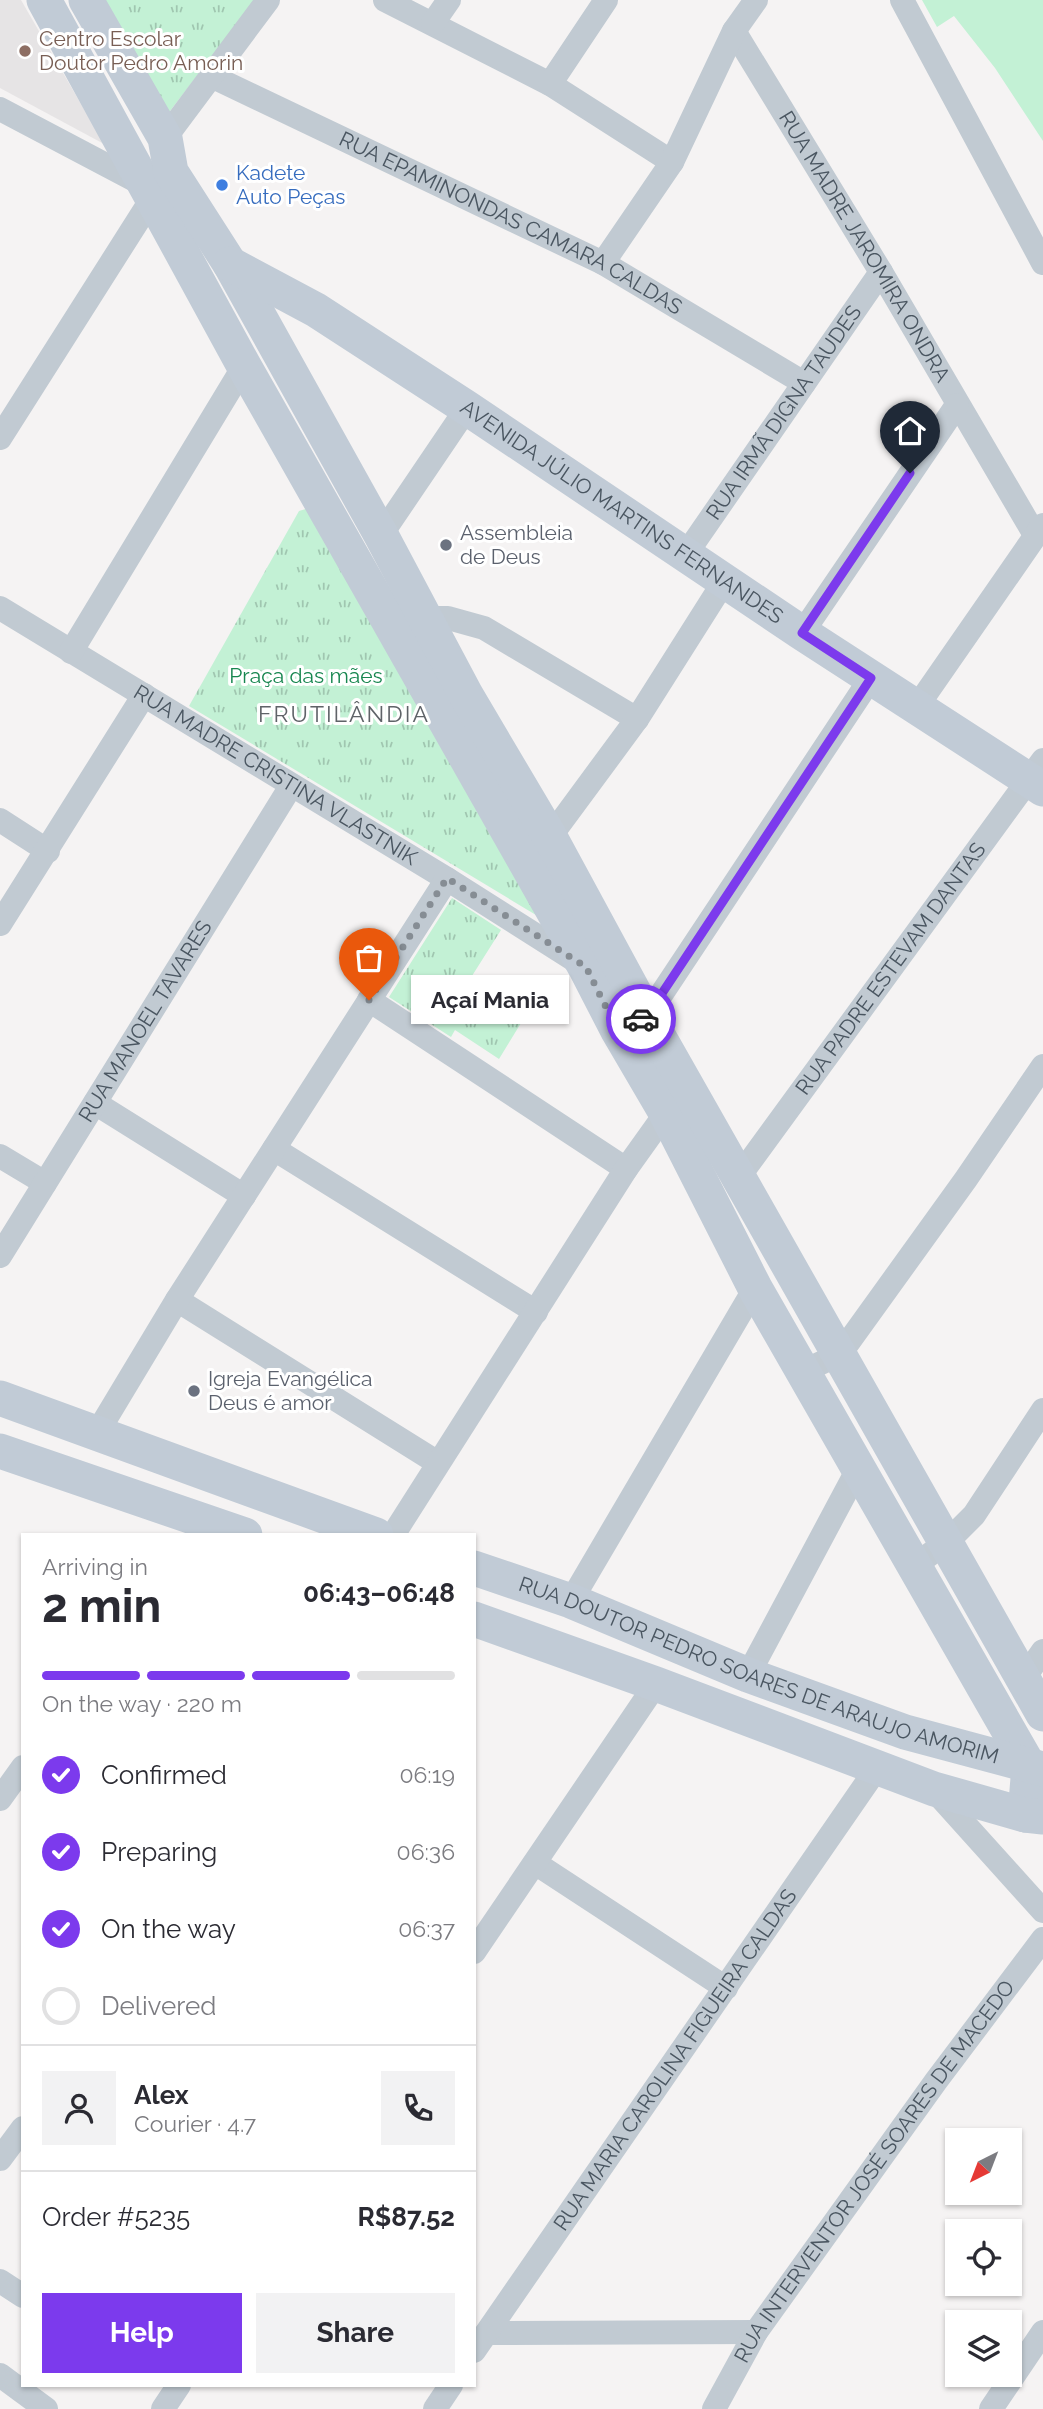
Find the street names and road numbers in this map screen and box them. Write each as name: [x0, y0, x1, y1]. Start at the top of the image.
street label: RUA MADRE JAROMIRA ONDRA: [774, 106, 956, 386]
street label: RUA EPAMINONDAS CAMARA CALDAS: [335, 126, 687, 320]
street label: RUA IRMÃ DIGNA TAUDES: [701, 300, 866, 524]
street label: AVENIDA JÚLIO MARTINS FERNANDES: [456, 394, 788, 629]
street label: RUA MADRE CRISTINA VLASTNIK: [129, 679, 422, 870]
street label: RUA PADRE ESTEVAM DANTAS: [790, 837, 991, 1099]
street label: RUA MANOEL TAVARES: [73, 915, 217, 1126]
street label: RUA DOUTOR PEDRO SOARES DE ARAUJO AMORIM: [516, 1571, 1002, 1769]
street label: RUA MARIA CAROLINA FIGUEIRA CALDAS: [548, 1884, 802, 2235]
street label: RUA INTERVENTOR JOSÉ SOARES DE MACEDO: [729, 1975, 1020, 2367]

